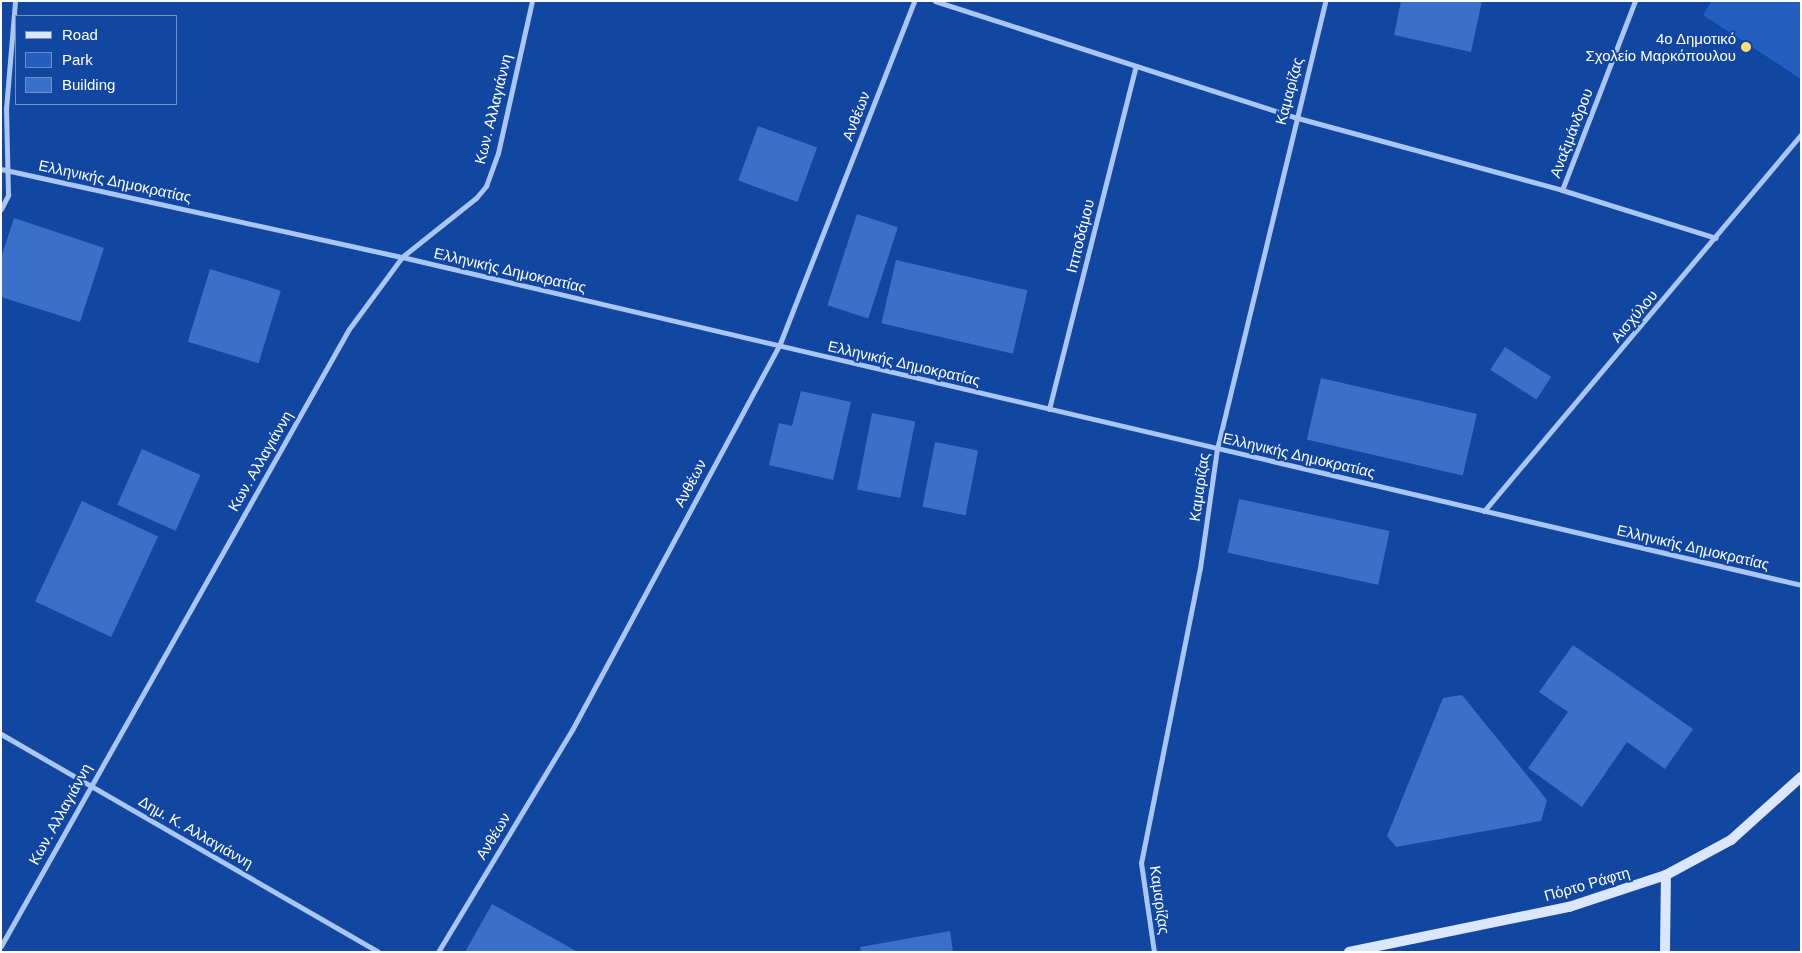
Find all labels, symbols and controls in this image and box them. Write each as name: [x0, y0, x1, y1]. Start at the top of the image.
legend: [15, 15, 178, 105]
text: Road: [62, 26, 98, 43]
place label: 4ο Δημοτικό Σχολείο Μαρκόπουλου: [1586, 29, 1736, 64]
marker: 4ο Δημοτικό Σχολείο Μαρκόπουλου: [1740, 41, 1752, 53]
text: Park: [62, 51, 93, 68]
street label: Κων. Αλλαγιάννη: [471, 52, 515, 166]
street label: Καμαρίζας: [1271, 55, 1307, 127]
text: Building: [62, 76, 115, 93]
street label: Αναξιμάνδρου: [1546, 86, 1596, 180]
street label: Ανθέων: [838, 89, 874, 143]
street label: Ελληνικής Δημοκρατίας: [37, 156, 193, 206]
street label: Ιπποδάμου: [1062, 197, 1098, 275]
street label: Ελληνικής Δημοκρατίας: [432, 244, 588, 296]
street label: Αισχύλου: [1607, 286, 1661, 346]
street label: Ελληνικής Δημοκρατίας: [826, 337, 982, 389]
street label: Κων. Αλλαγιάννη: [224, 407, 296, 515]
street label: Ελληνικής Δημοκρατίας: [1221, 429, 1377, 481]
street label: Καμαρίζας: [1185, 451, 1213, 523]
street label: Ανθέων: [670, 456, 710, 510]
street label: Ελληνικής Δημοκρατίας: [1615, 521, 1771, 573]
street label: Κων. Αλλαγιάννη: [25, 760, 95, 868]
street label: Δημ. Κ. Αλλαγιάννη: [135, 792, 257, 872]
street label: Ανθέων: [472, 809, 514, 863]
street label: Πόρτο Ράφτη: [1542, 863, 1632, 905]
street label: Καμαρίζας: [1146, 864, 1174, 936]

